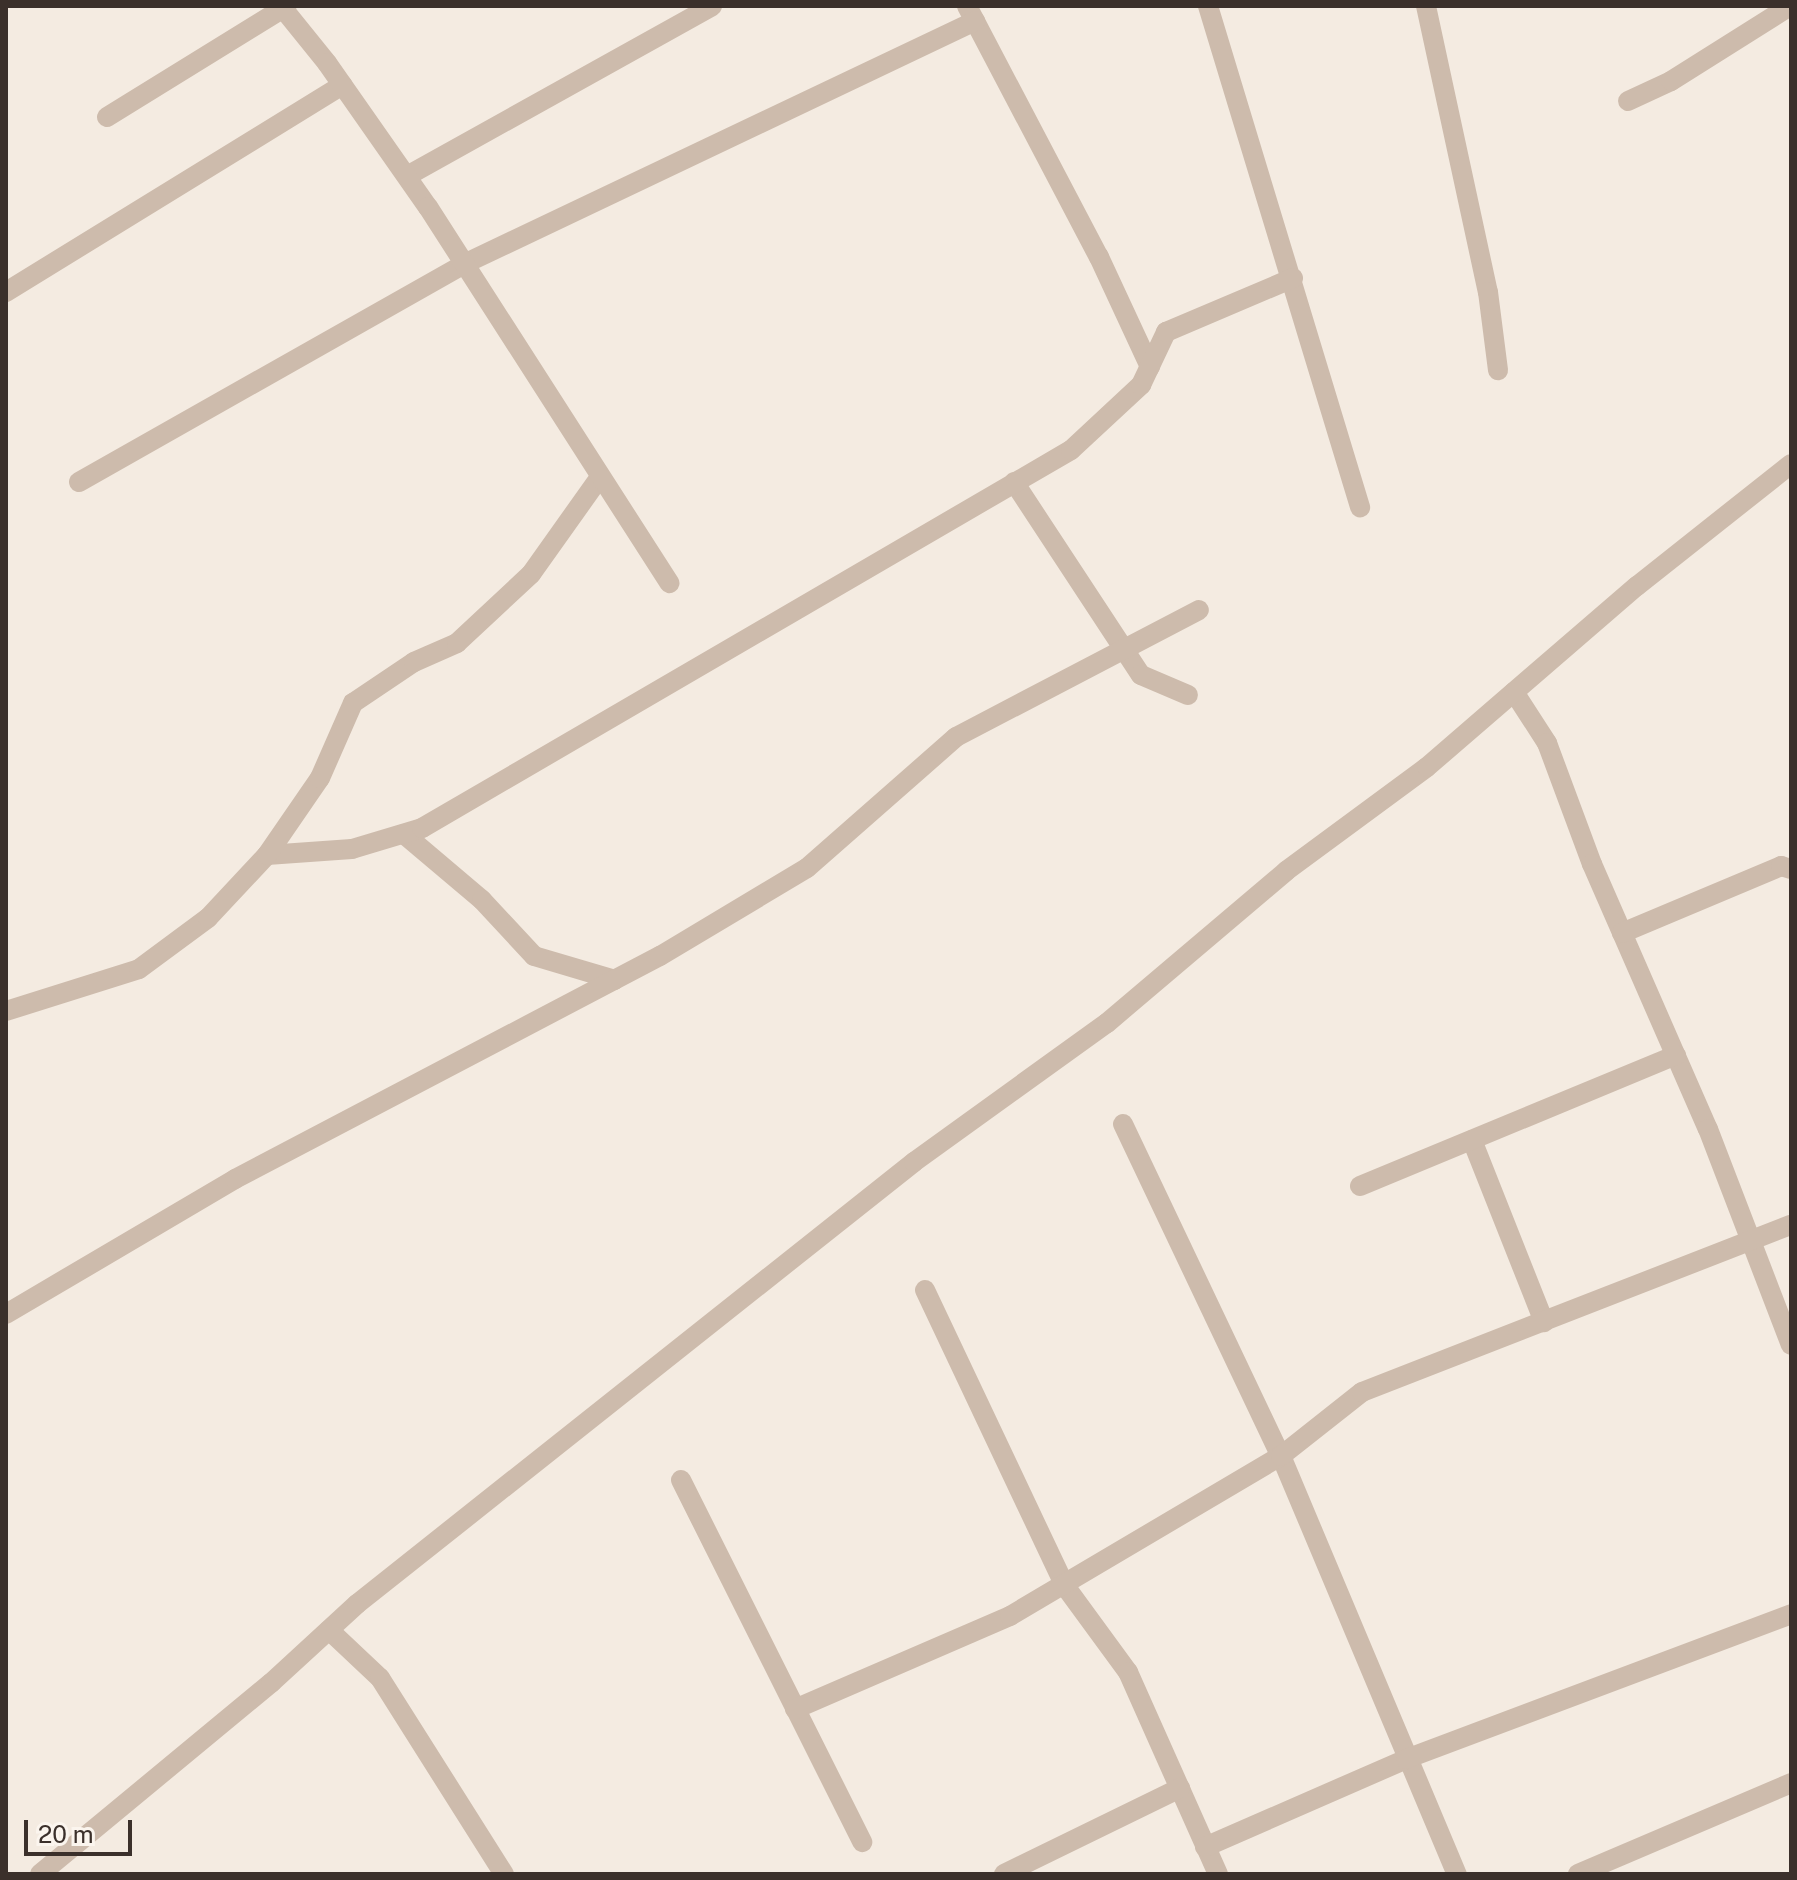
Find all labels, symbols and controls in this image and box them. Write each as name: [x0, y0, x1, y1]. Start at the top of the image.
scale bar: [28, 1804, 136, 1854]
text: 20 m: [38, 1820, 94, 1848]

